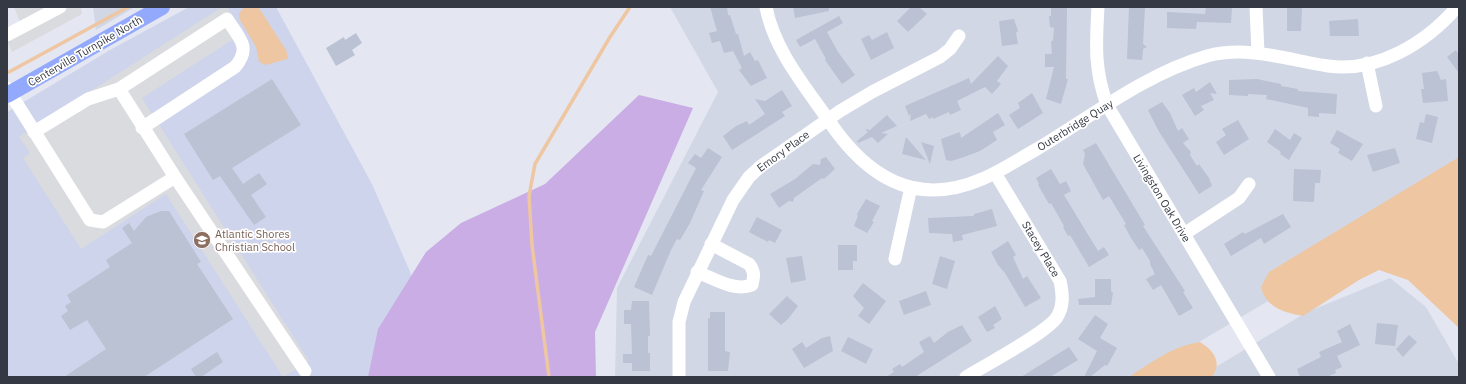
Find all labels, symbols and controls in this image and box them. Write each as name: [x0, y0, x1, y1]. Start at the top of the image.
street label: Centerville Turnpike North: [25, 13, 145, 89]
street label: Outerbridge Quay: [1034, 96, 1116, 154]
street label: Emory Place: [754, 127, 812, 175]
street label: Livingston Oak Drive: [1130, 151, 1194, 245]
street label: Stacey Place: [1019, 219, 1063, 279]
place label: Atlantic Shores Christian School: [215, 227, 295, 254]
school or university icon: Atlantic Shores Christian School: [192, 230, 212, 250]

